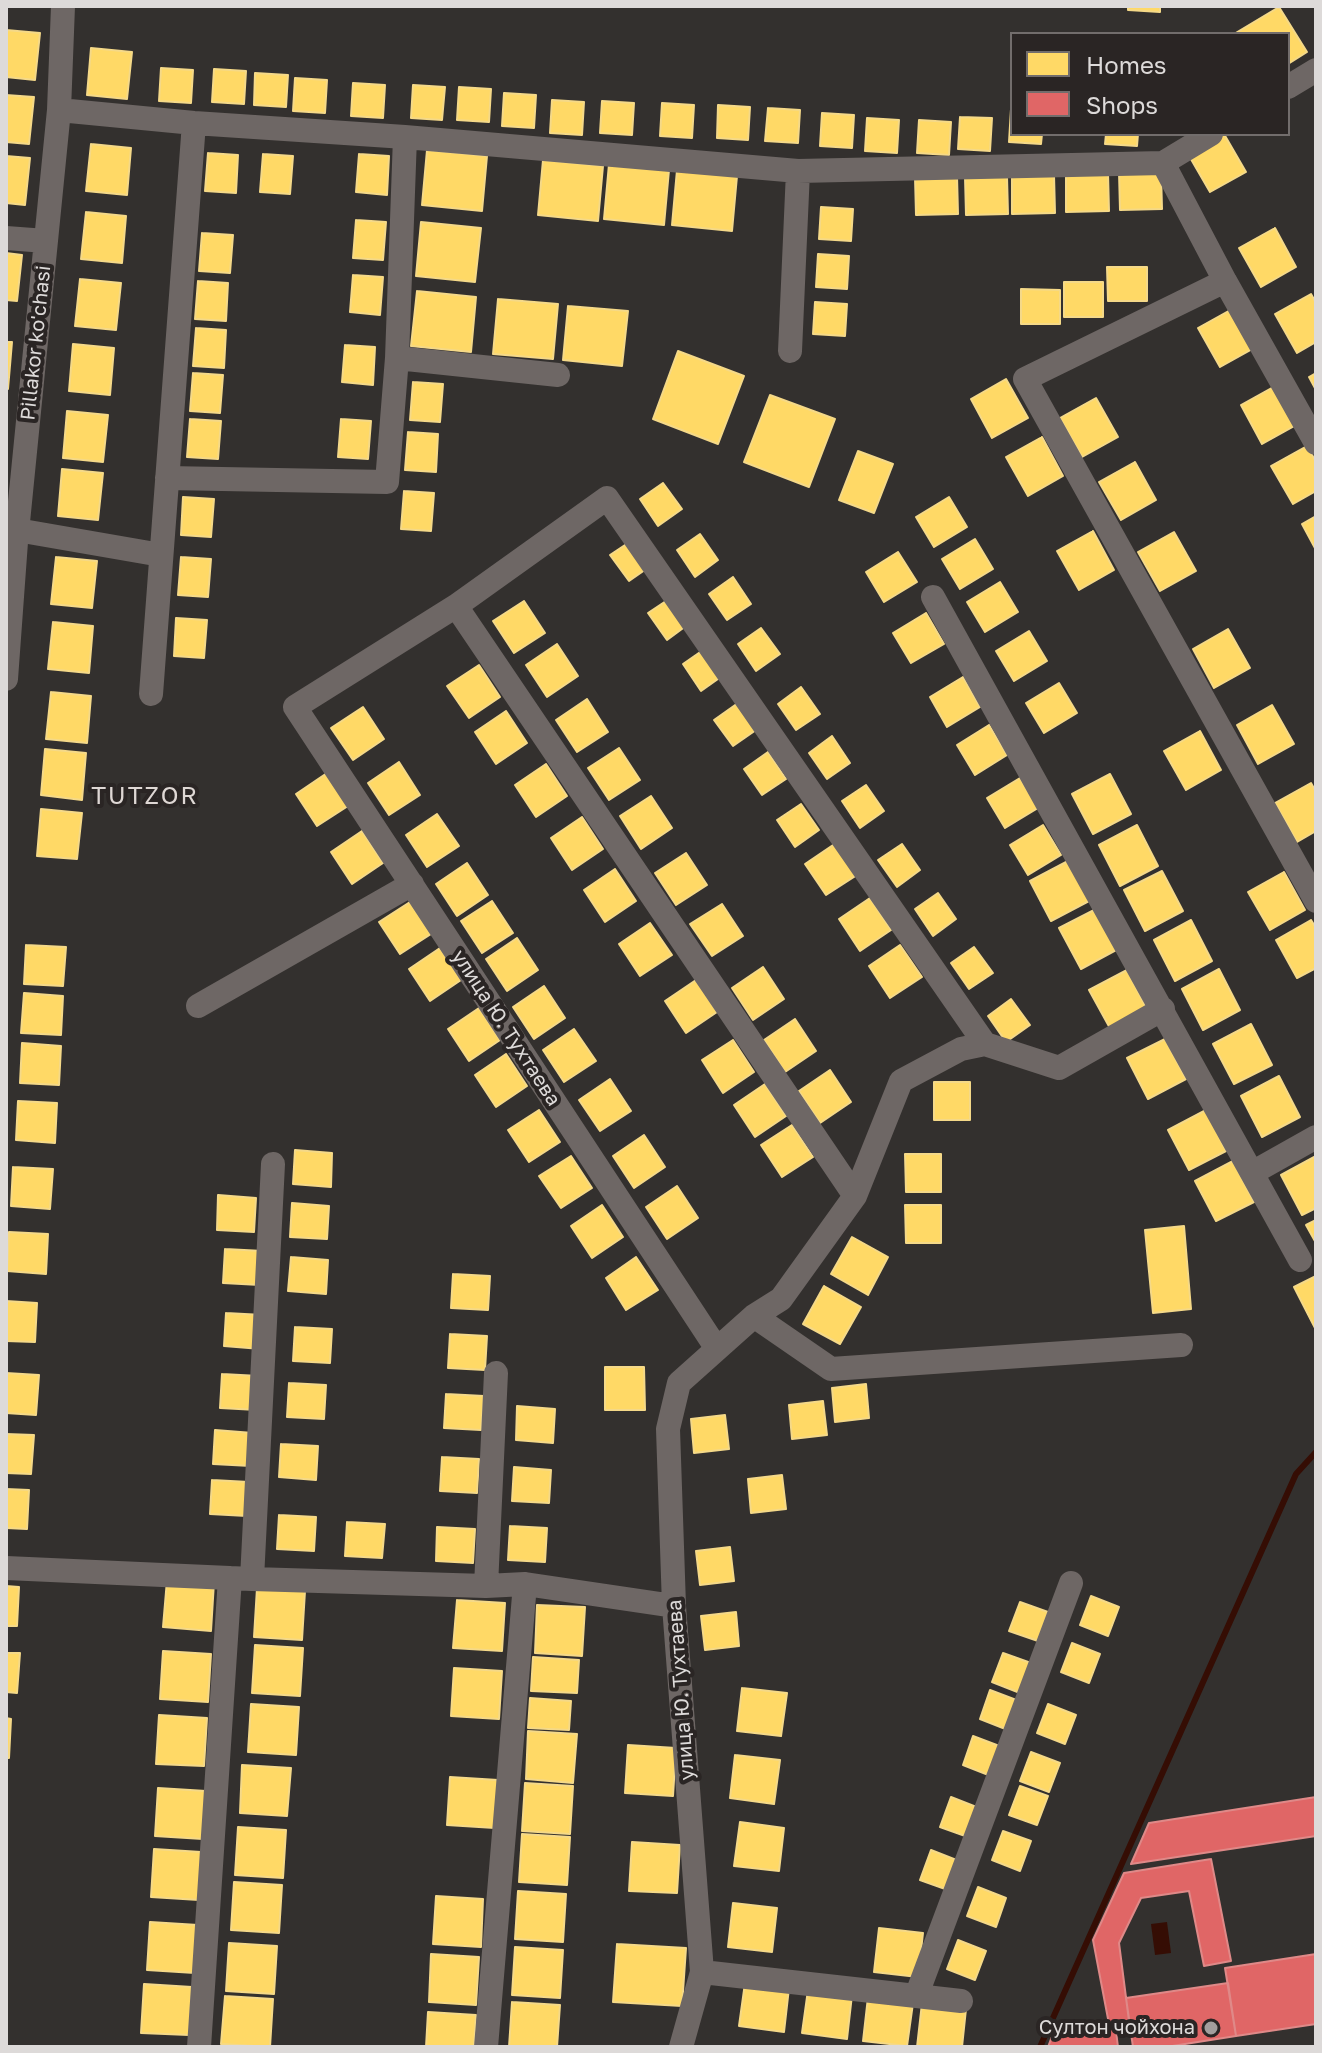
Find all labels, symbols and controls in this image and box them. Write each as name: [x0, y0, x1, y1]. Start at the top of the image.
legend: [1010, 32, 1290, 136]
text: Homes: [1086, 50, 1167, 79]
text: Shops: [1086, 90, 1158, 119]
street label: Pillakor ko'chasi: [16, 264, 56, 422]
district label: TUTZOR: [91, 782, 199, 810]
street label: улица Ю. Тухтаева: [447, 945, 565, 1111]
street label: улица Ю. Тухтаева: [663, 1599, 699, 1781]
place label: Султон чойхона: [1039, 2016, 1195, 2040]
marker: Султон чойхона: [1202, 2019, 1220, 2037]

